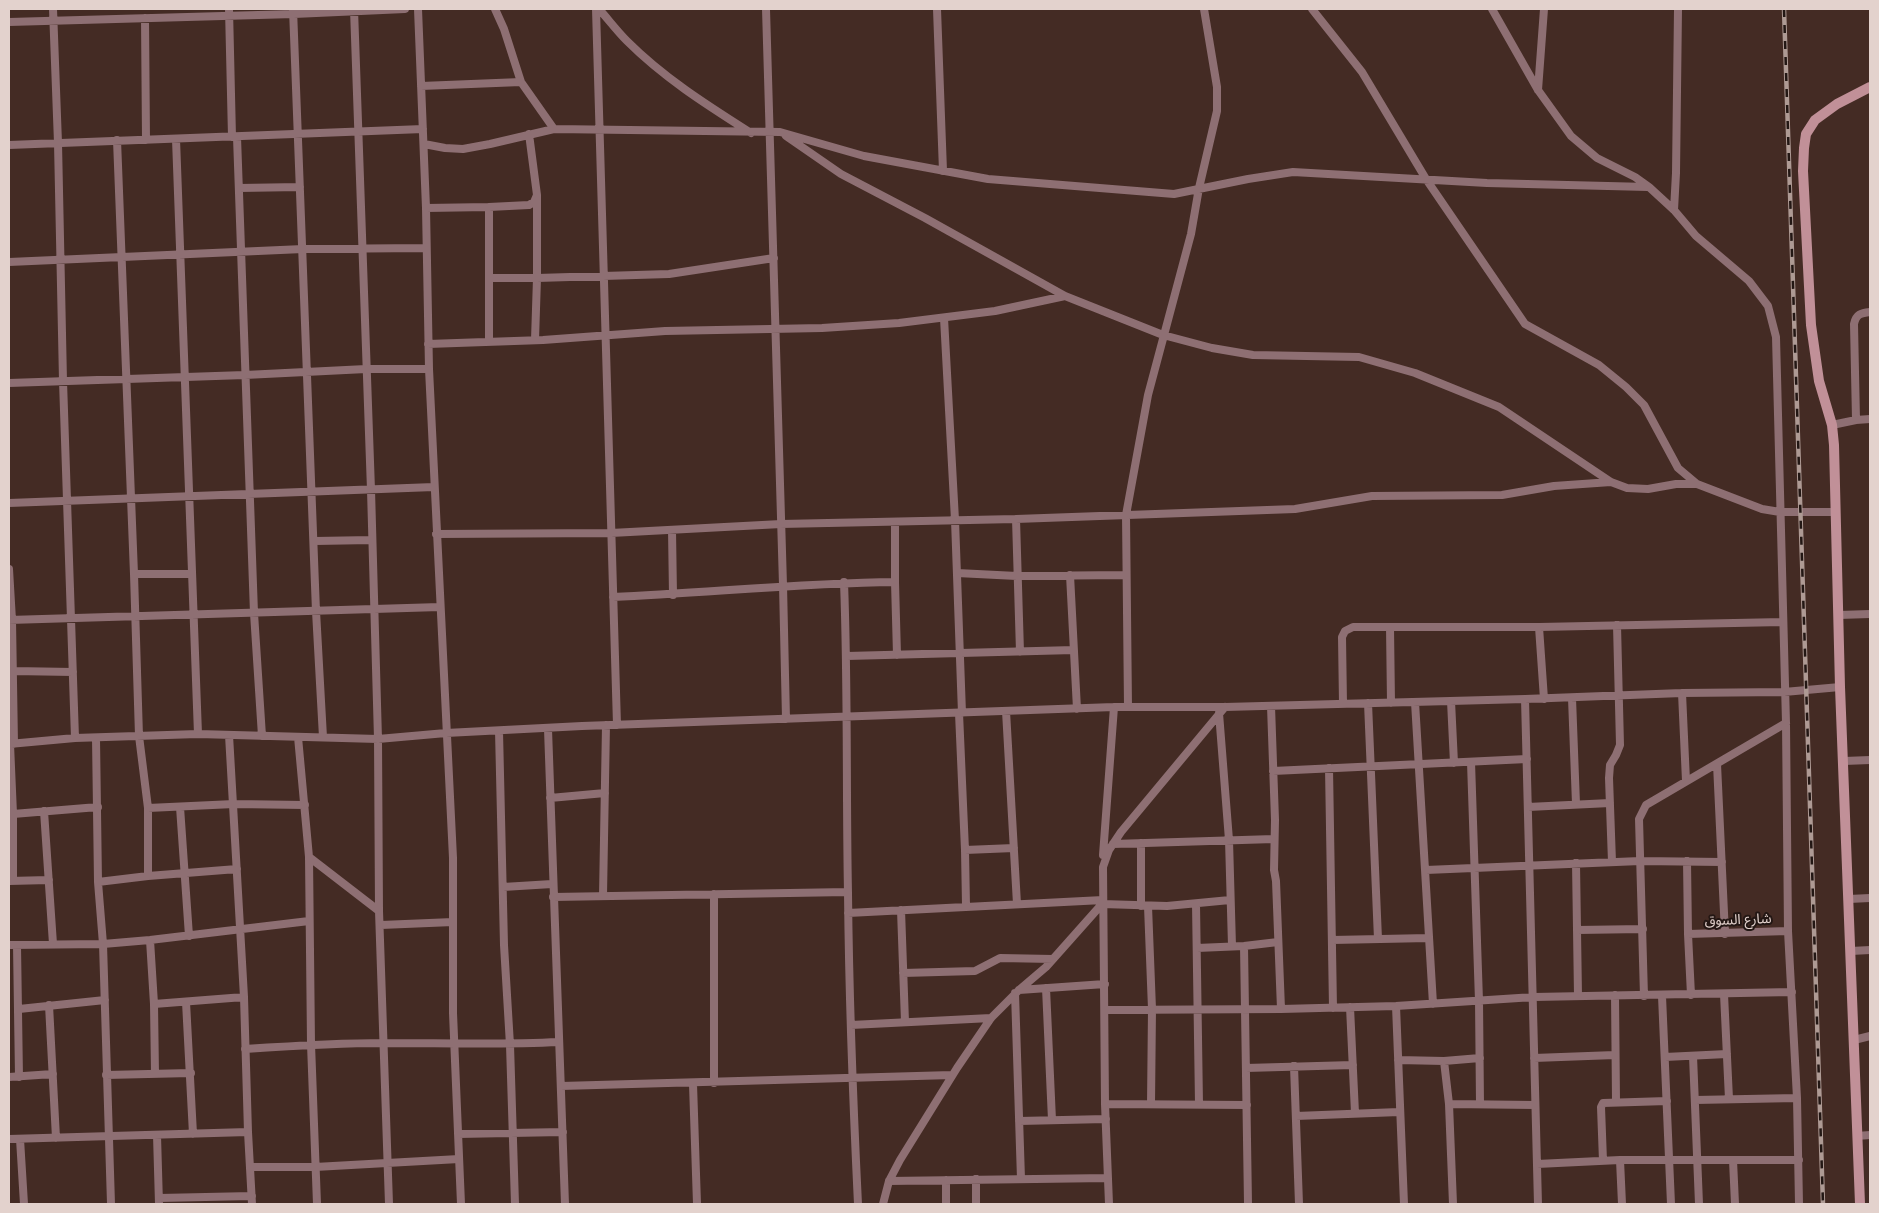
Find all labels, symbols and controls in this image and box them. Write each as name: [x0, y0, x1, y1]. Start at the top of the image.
street label: شارع السوق: [1704, 910, 1772, 930]

